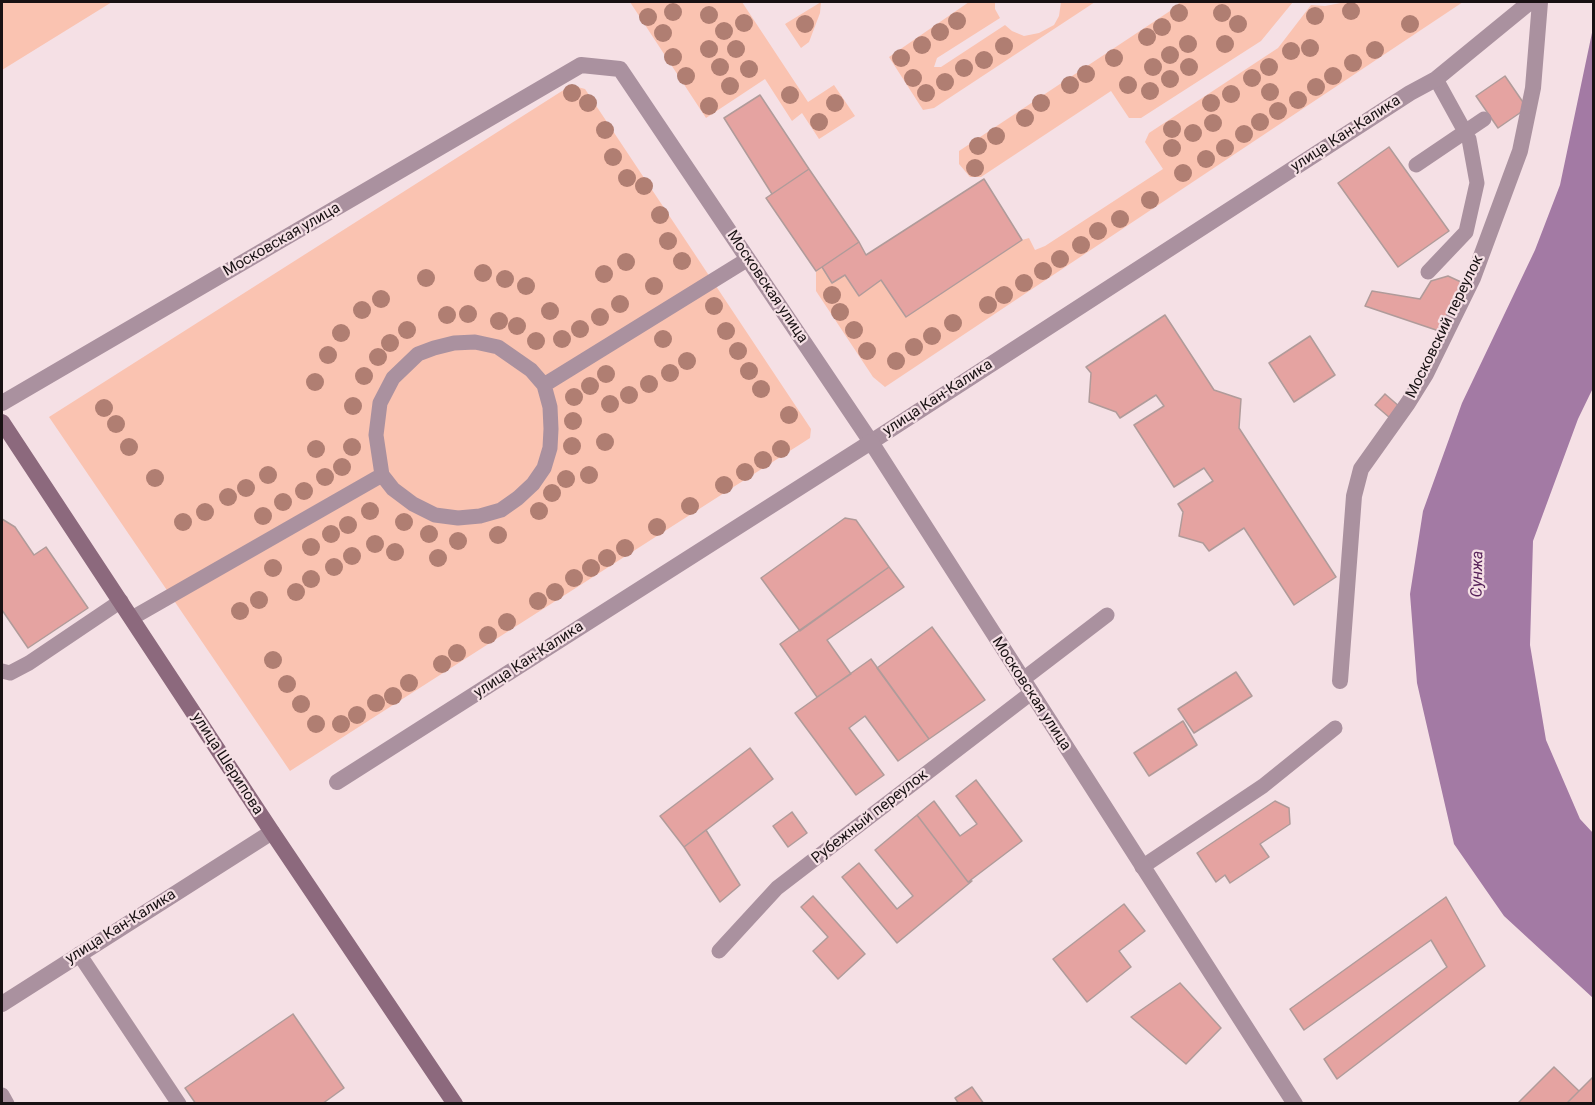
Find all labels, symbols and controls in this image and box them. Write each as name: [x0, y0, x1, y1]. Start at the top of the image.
street label: улица Кан-Калика: [1288, 92, 1404, 176]
street label: Московская улица: [220, 199, 344, 281]
street label: Московская улица: [723, 227, 811, 347]
street label: Московский переулок: [1403, 253, 1487, 401]
street label: улица Кан-Калика: [880, 356, 996, 440]
water label: Сунжа: [1468, 550, 1488, 598]
street label: улица Кан-Калика: [471, 618, 587, 702]
street label: Московская улица: [988, 634, 1074, 754]
street label: улица Шерипова: [187, 710, 267, 818]
street label: Рубежный переулок: [808, 766, 932, 868]
street label: улица Кан-Калика: [62, 886, 180, 968]

